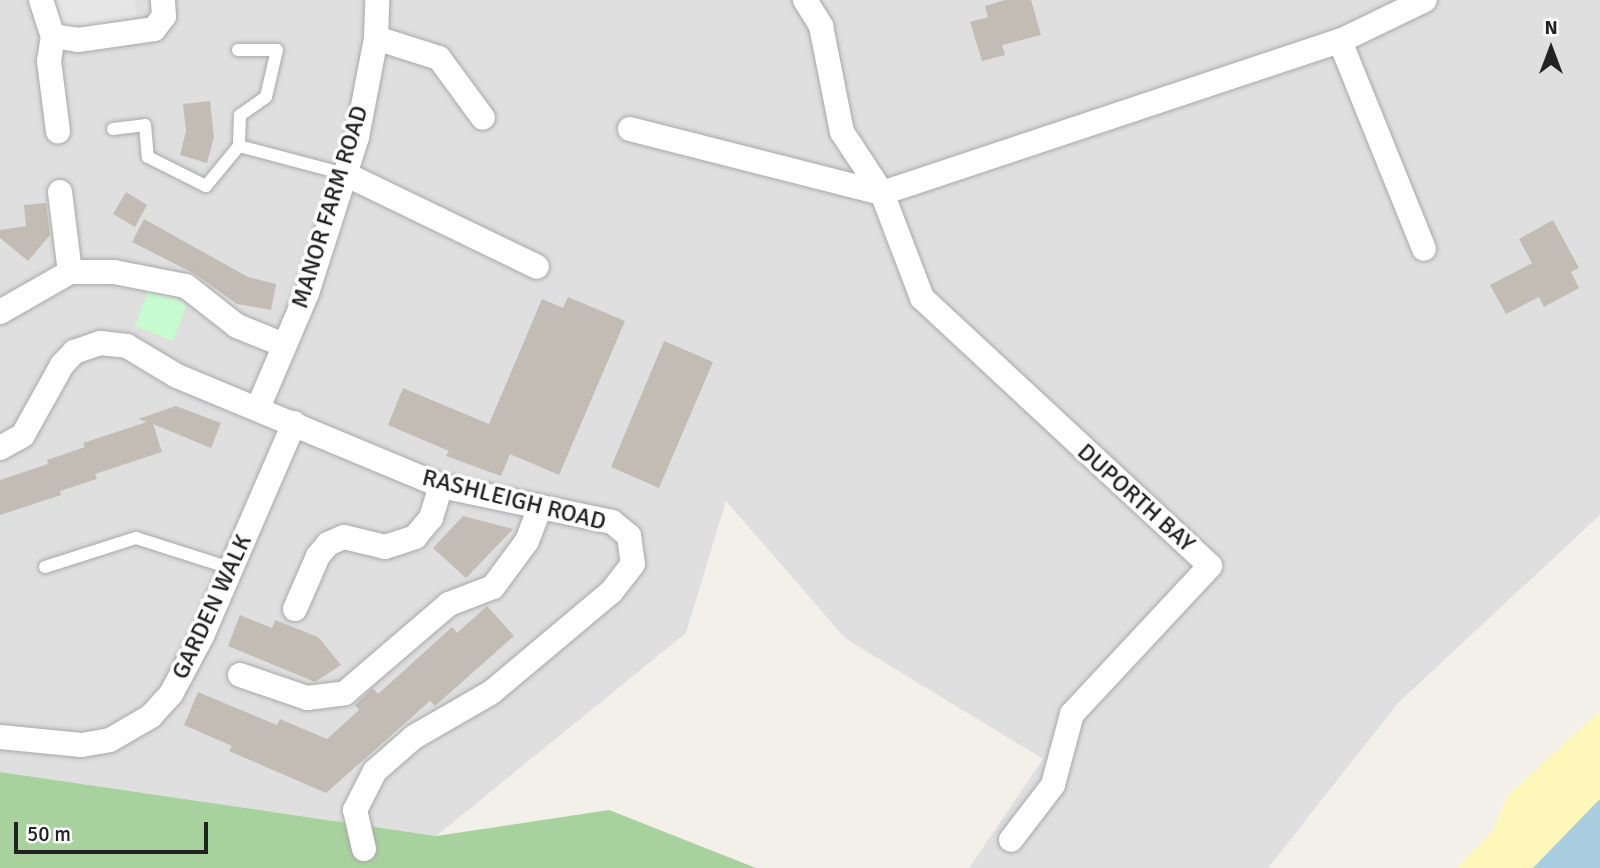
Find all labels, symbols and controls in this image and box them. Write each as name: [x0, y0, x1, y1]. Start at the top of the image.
north arrow: [1516, 14, 1586, 84]
text: N: [1544, 16, 1558, 40]
street label: MANOR FARM ROAD: [285, 102, 375, 312]
street label: DUPORTH BAY: [1071, 438, 1201, 558]
street label: RASHLEIGH ROAD: [419, 463, 609, 537]
street label: GARDEN WALK: [166, 530, 258, 684]
scale bar: [18, 808, 212, 852]
text: 50 m: [27, 821, 71, 847]

